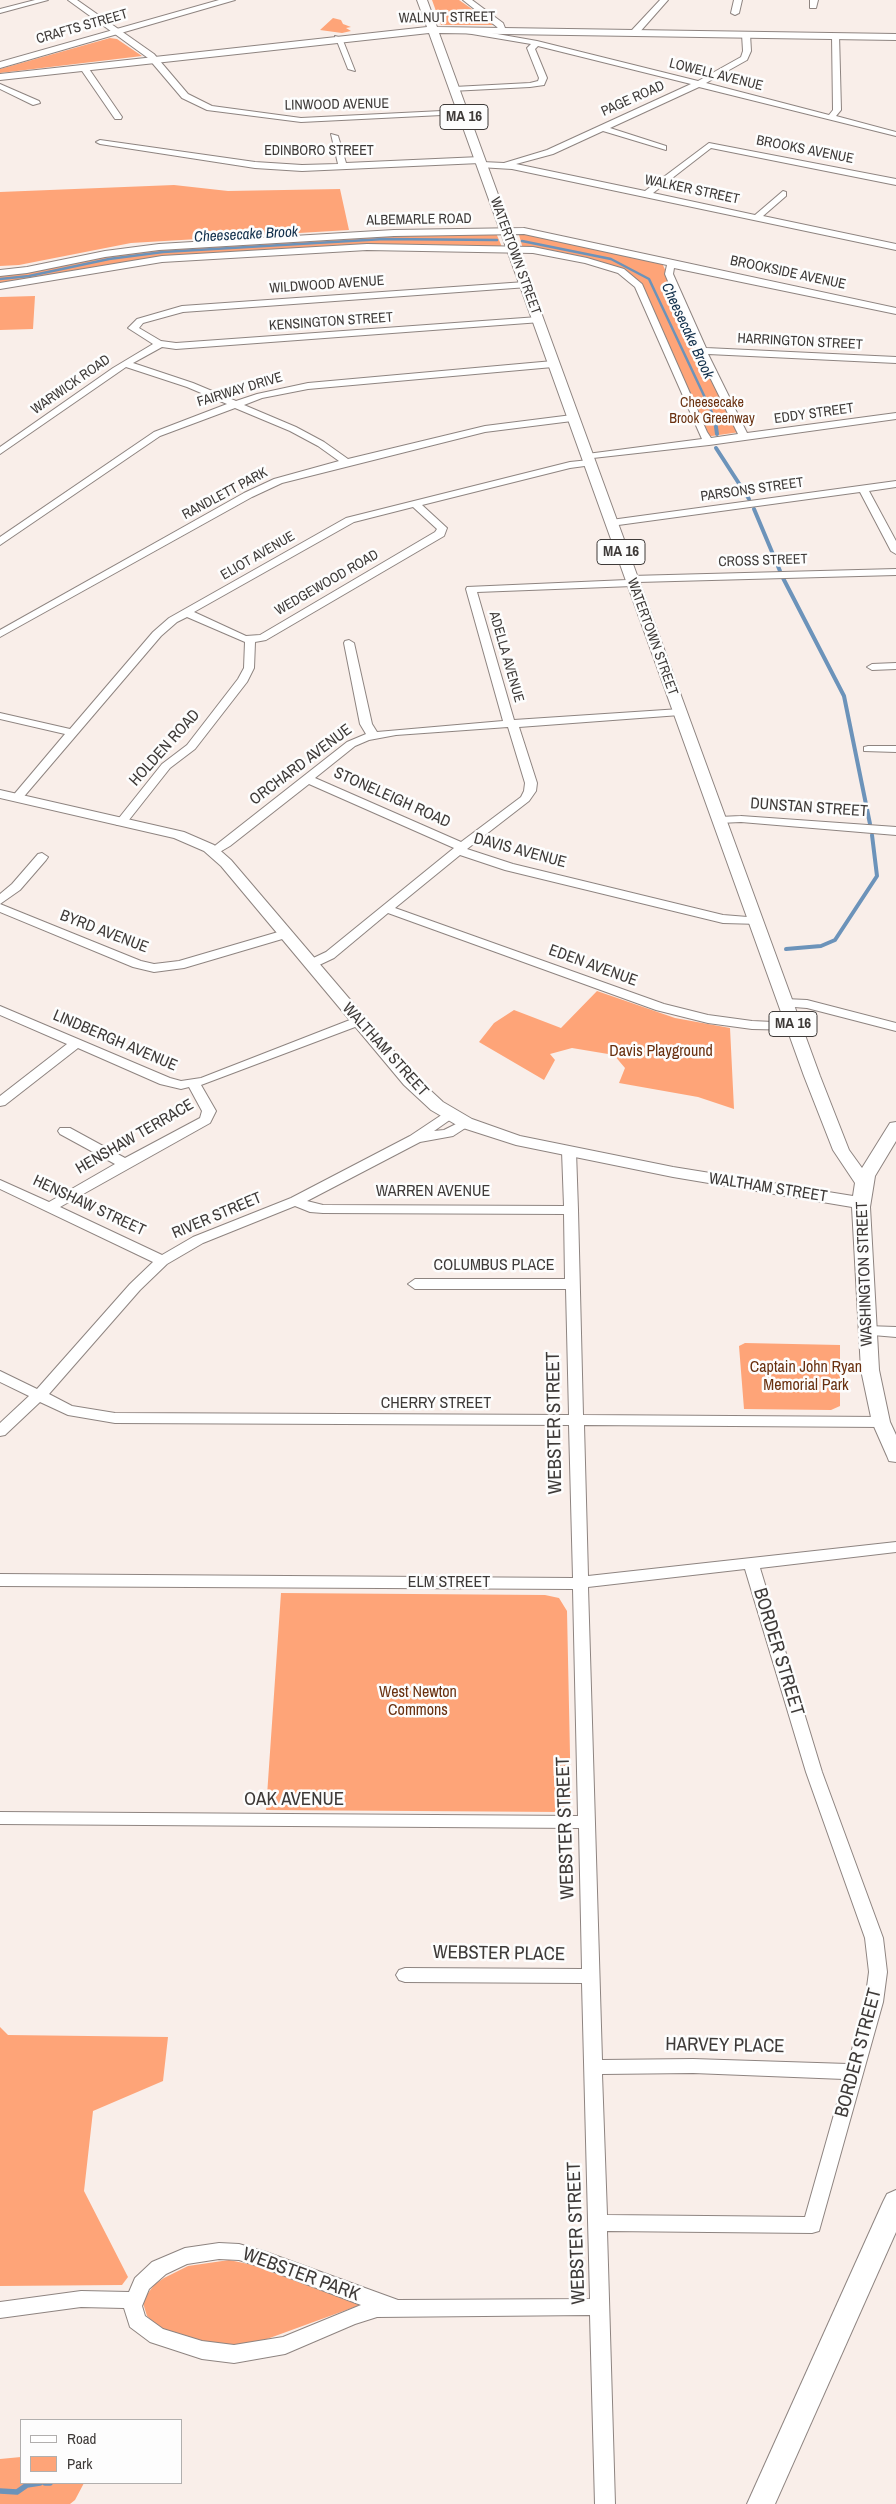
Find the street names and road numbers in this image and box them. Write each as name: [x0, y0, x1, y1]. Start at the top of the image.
street label: CRAFTS STREET: [34, 6, 130, 48]
street label: WALNUT STREET: [399, 9, 495, 27]
street label: LOWELL AVENUE: [667, 55, 765, 95]
street label: PAGE ROAD: [599, 78, 667, 120]
street label: LINWOOD AVENUE: [285, 96, 389, 114]
road number: MA 16: [440, 104, 488, 130]
street label: BROOKS AVENUE: [755, 132, 855, 168]
street label: EDINBORO STREET: [264, 143, 374, 159]
street label: WALKER STREET: [643, 172, 741, 208]
street label: WATERTOWN STREET: [486, 195, 544, 317]
street label: ALBEMARLE ROAD: [366, 211, 472, 229]
street label: BROOKSIDE AVENUE: [729, 253, 847, 293]
street label: WILDWOOD AVENUE: [269, 273, 385, 297]
street label: KENSINGTON STREET: [268, 309, 394, 335]
street label: HARRINGTON STREET: [737, 330, 863, 354]
street label: WARWICK ROAD: [28, 352, 114, 418]
street label: FAIRWAY DRIVE: [195, 369, 285, 411]
street label: EDDY STREET: [773, 400, 855, 428]
street label: RANDLETT PARK: [179, 464, 271, 524]
street label: PARSONS STREET: [699, 474, 805, 506]
street label: ELIOT AVENUE: [218, 528, 298, 584]
road number: MA 16: [597, 540, 645, 564]
street label: WEDGEWOOD ROAD: [272, 547, 382, 619]
street label: CROSS STREET: [718, 551, 808, 571]
street label: WATERTOWN STREET: [623, 576, 681, 698]
street label: ADELLA AVENUE: [485, 610, 527, 704]
street label: HOLDEN ROAD: [126, 706, 204, 790]
street label: ORCHARD AVENUE: [246, 720, 356, 810]
street label: STONELEIGH ROAD: [331, 764, 453, 832]
street label: DUNSTAN STREET: [750, 794, 868, 822]
street label: DAVIS AVENUE: [472, 829, 568, 873]
street label: BYRD AVENUE: [57, 906, 151, 958]
street label: EDEN AVENUE: [546, 941, 640, 991]
street label: WALTHAM STREET: [338, 999, 432, 1101]
street label: LINDBERGH AVENUE: [50, 1006, 180, 1076]
road number: MA 16: [769, 1012, 817, 1036]
street label: HENSHAW TERRACE: [73, 1095, 197, 1179]
street label: WALTHAM STREET: [707, 1169, 829, 1207]
street label: HENSHAW STREET: [30, 1172, 148, 1240]
street label: WARREN AVENUE: [376, 1182, 490, 1202]
street label: RIVER STREET: [169, 1189, 265, 1243]
street label: WASHINGTON STREET: [853, 1201, 877, 1347]
street label: COLUMBUS PLACE: [433, 1256, 555, 1276]
street label: WEBSTER STREET: [542, 1351, 568, 1495]
street label: CHERRY STREET: [381, 1394, 491, 1414]
street label: ELM STREET: [408, 1573, 490, 1593]
street label: BORDER STREET: [748, 1585, 808, 1719]
street label: WEBSTER STREET: [552, 1756, 580, 1900]
street label: OAK AVENUE: [244, 1789, 344, 1811]
street label: WEBSTER PLACE: [433, 1941, 565, 1967]
street label: BORDER STREET: [831, 1986, 887, 2120]
street label: HARVEY PLACE: [665, 2034, 785, 2058]
street label: WEBSTER STREET: [563, 2161, 591, 2305]
street label: WEBSTER PARK: [239, 2243, 363, 2307]

